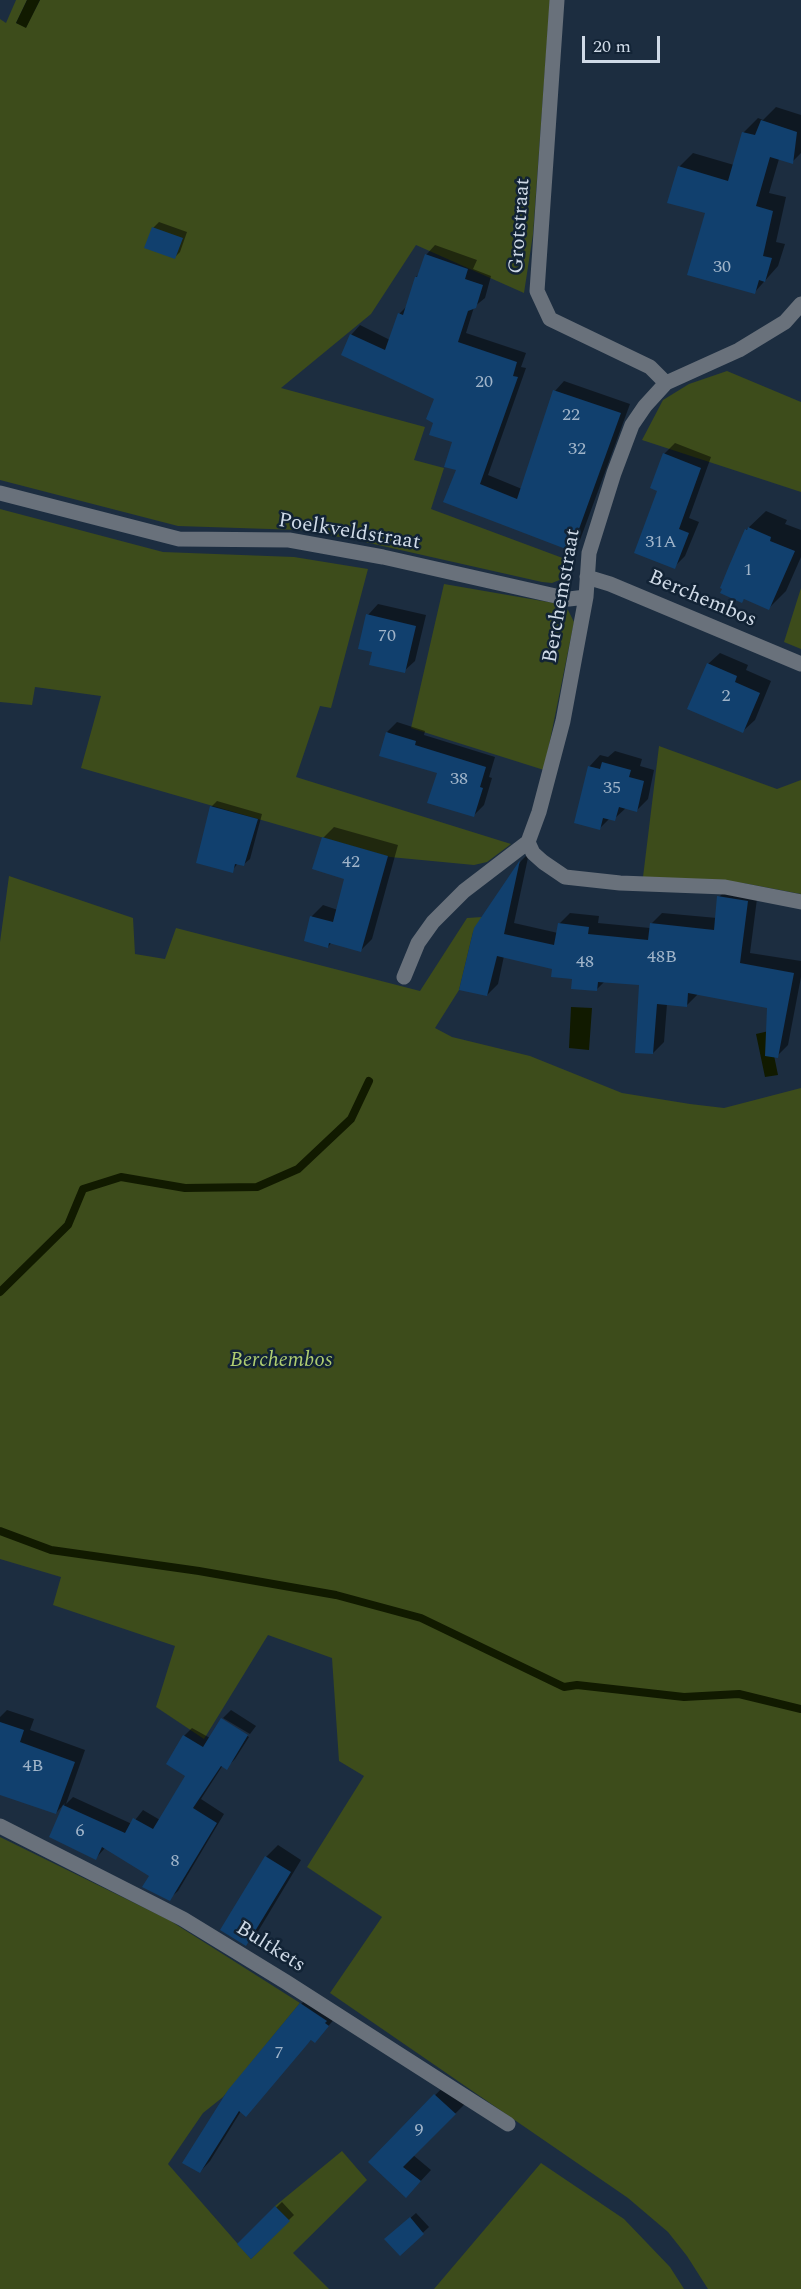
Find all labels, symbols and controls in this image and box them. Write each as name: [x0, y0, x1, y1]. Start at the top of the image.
scale bar: [585, 24, 663, 62]
text: 20 m: [593, 33, 631, 60]
street label: Grotstraat: [505, 177, 537, 275]
house number: 30: [713, 257, 731, 279]
house number: 20: [475, 372, 493, 394]
house number: 22: [562, 405, 580, 427]
house number: 32: [568, 439, 586, 461]
street label: Poelkveldstraat: [276, 509, 422, 557]
street label: Berchemstraat: [539, 527, 587, 665]
house number: 31A: [645, 532, 677, 554]
house number: 1: [744, 560, 752, 582]
street label: Berchembos: [644, 566, 760, 634]
house number: 70: [378, 626, 396, 648]
house number: 2: [722, 686, 730, 708]
house number: 38: [450, 769, 468, 791]
house number: 35: [603, 778, 621, 800]
house number: 42: [342, 852, 360, 874]
house number: 48B: [647, 947, 677, 969]
house number: 48: [576, 952, 594, 974]
park label: Berchembos: [230, 1349, 332, 1375]
house number: 4B: [23, 1756, 43, 1778]
house number: 6: [76, 1821, 84, 1843]
house number: 8: [171, 1851, 179, 1873]
street label: Bultkets: [231, 1917, 309, 1979]
house number: 7: [275, 2043, 283, 2065]
house number: 9: [415, 2120, 423, 2142]

